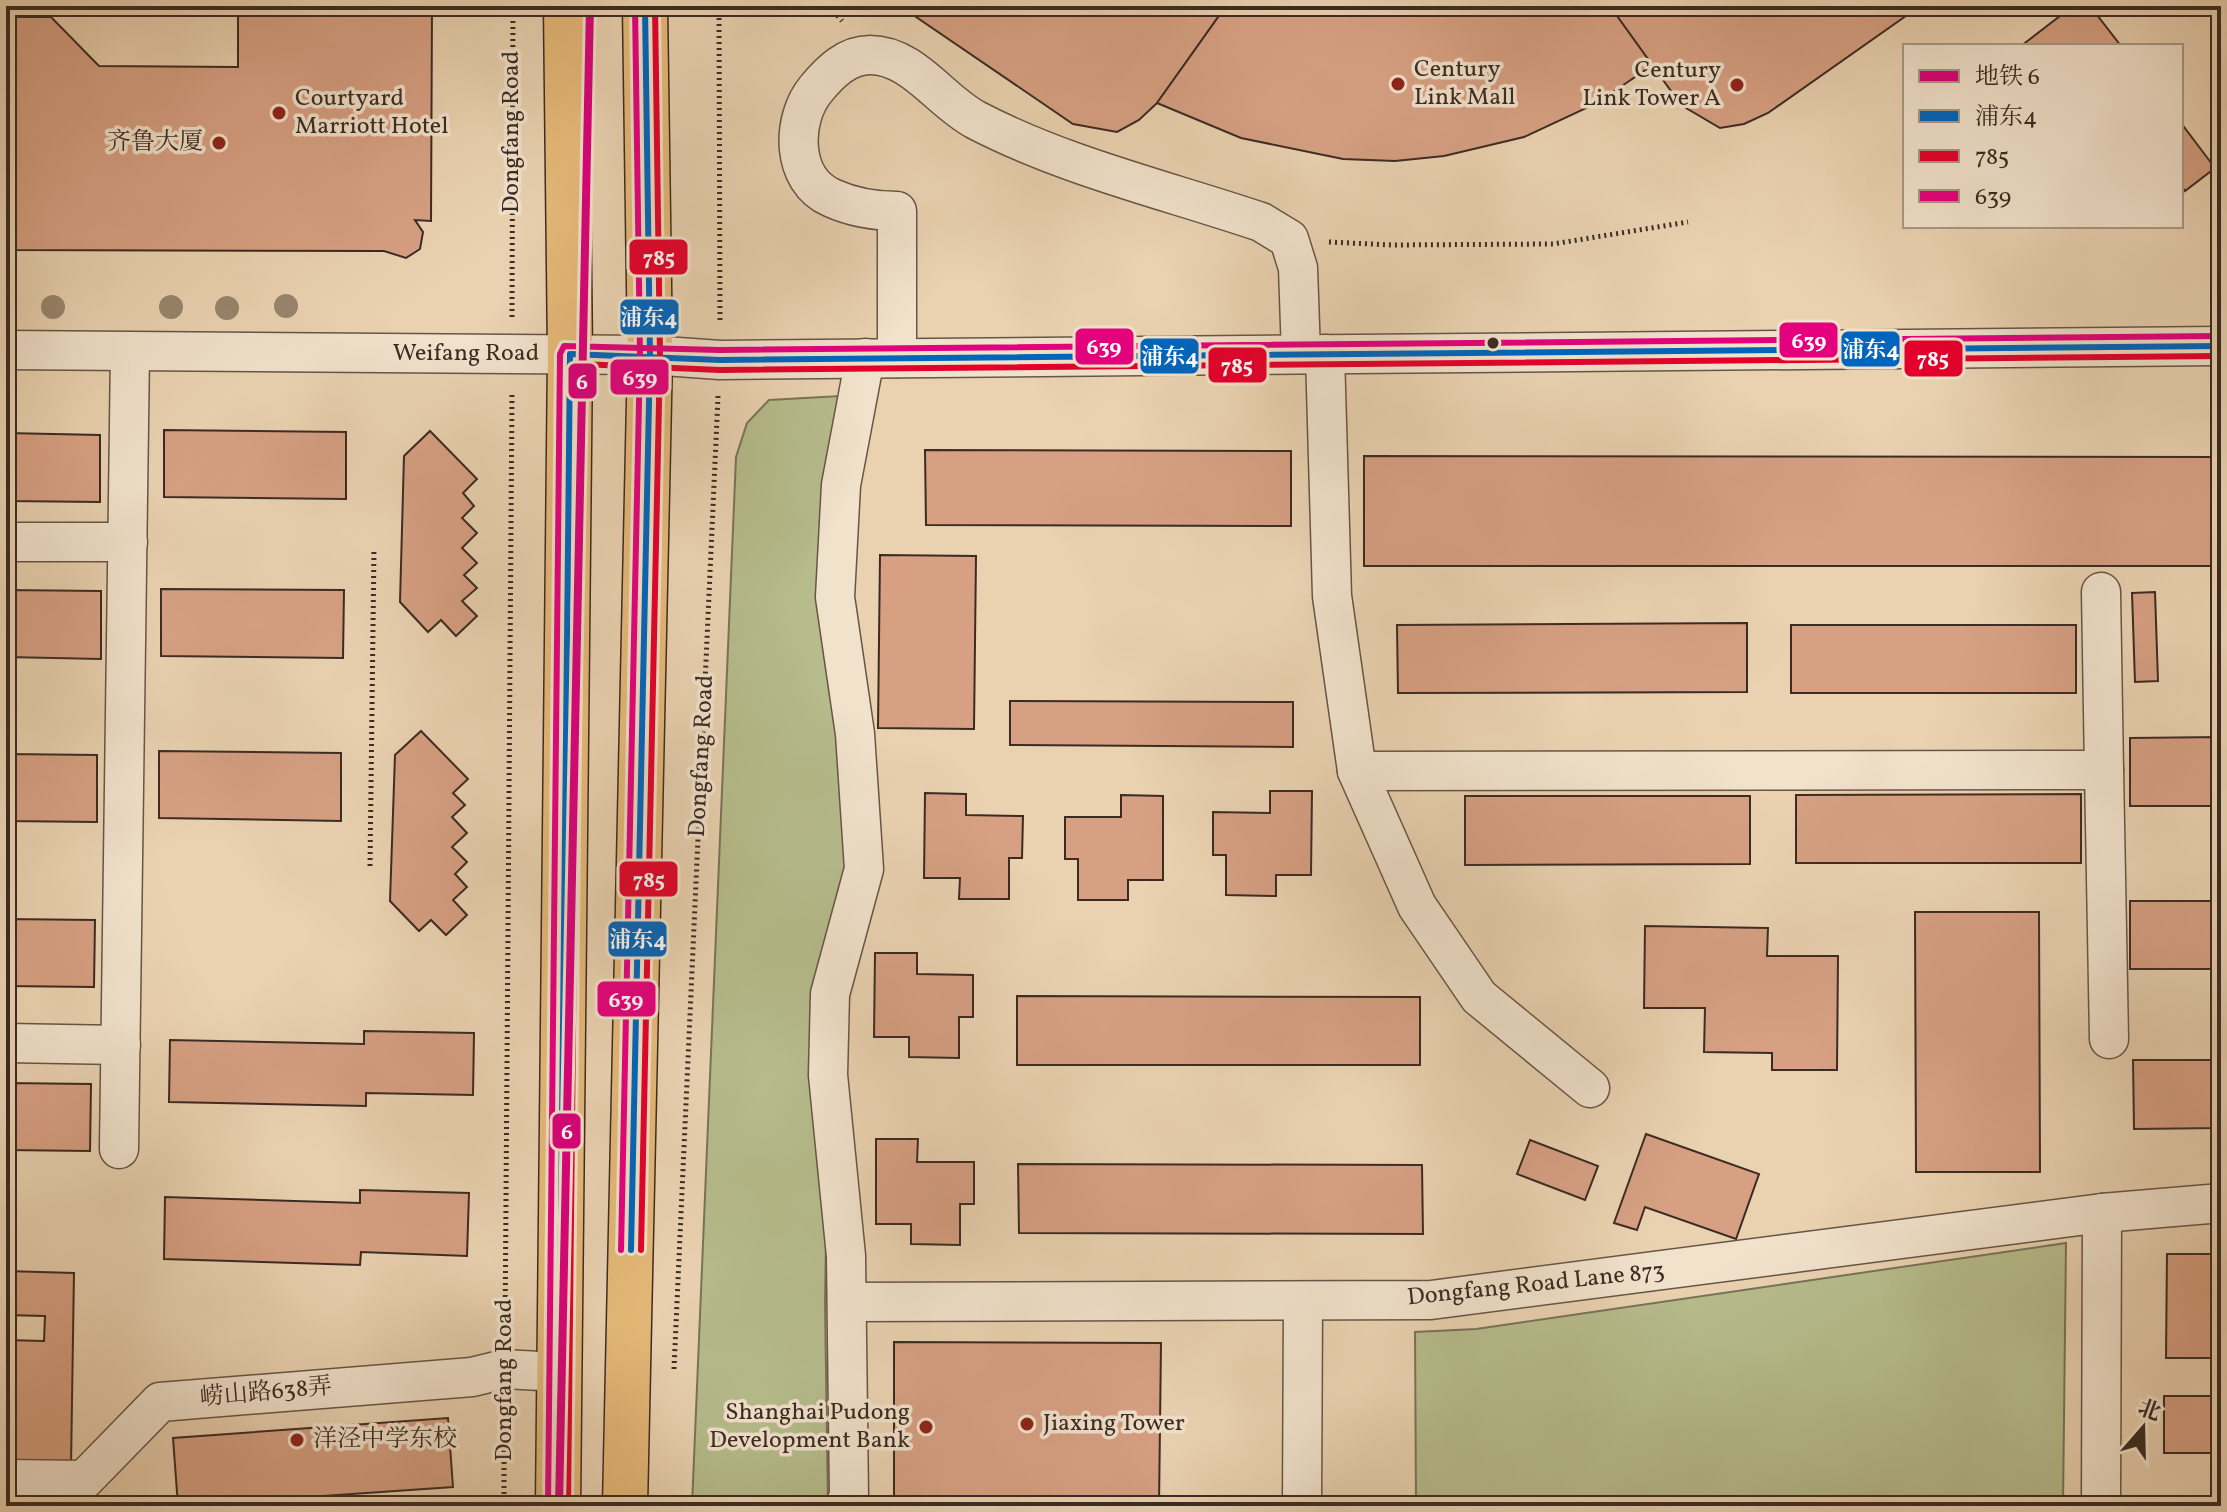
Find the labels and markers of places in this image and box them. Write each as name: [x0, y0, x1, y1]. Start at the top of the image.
place label: Century Link Mall: [1414, 53, 1516, 115]
place label: Century Link Tower A: [1582, 54, 1721, 116]
marker: Century Link Mall: [1389, 75, 1407, 93]
marker: Century Link Tower A: [1728, 76, 1746, 94]
place label: Courtyard Marriott Hotel: [295, 82, 448, 144]
marker: Courtyard Marriott Hotel: [270, 104, 288, 122]
place label: 齐鲁大厦: [107, 126, 203, 160]
marker: 齐鲁大厦: [210, 134, 228, 152]
unlabelled marker: [1485, 335, 1501, 351]
place label: Shanghai Pudong Development Bank: [709, 1396, 910, 1458]
place label: Jiaxing Tower: [1043, 1407, 1185, 1441]
marker: Jiaxing Tower: [1018, 1415, 1036, 1433]
marker: Shanghai Pudong Development Bank: [917, 1418, 935, 1436]
place label: 洋泾中学东校: [313, 1423, 457, 1457]
marker: 洋泾中学东校: [288, 1431, 306, 1449]

